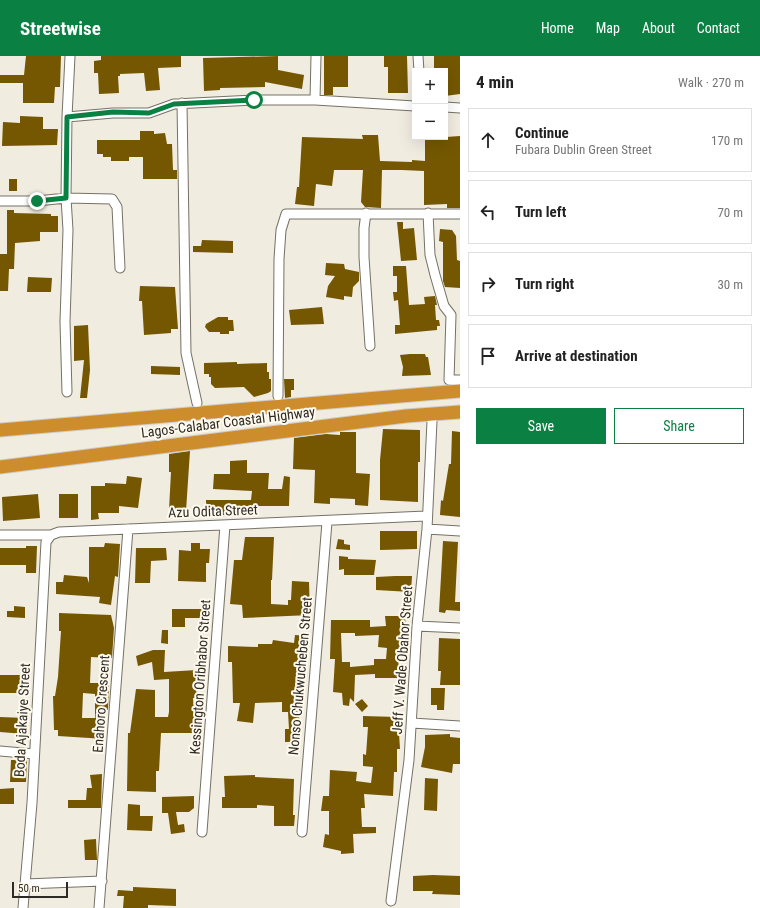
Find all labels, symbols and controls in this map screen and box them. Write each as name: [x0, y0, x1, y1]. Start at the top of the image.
text: Streetwise: [20, 17, 101, 40]
text: Home: [541, 20, 574, 36]
text: Map: [596, 20, 620, 36]
text: About: [642, 20, 675, 36]
text: Contact: [697, 20, 740, 36]
map controls: [412, 68, 448, 140]
button: +: [412, 68, 448, 104]
text: 4 min: [476, 72, 514, 92]
text: Walk · 270 m: [678, 75, 744, 90]
route start: [245, 91, 263, 109]
button: −: [412, 104, 448, 140]
text: Continue: [515, 124, 569, 142]
icon: ahead: [477, 129, 499, 151]
text: 170 m: [711, 133, 743, 148]
text: Fubara Dublin Green Street: [515, 142, 652, 157]
route end: [28, 192, 46, 210]
icon: left: [477, 201, 499, 223]
text: Turn left: [515, 203, 566, 221]
text: 70 m: [717, 205, 743, 220]
icon: right: [477, 273, 499, 295]
text: Turn right: [515, 275, 574, 293]
text: 30 m: [717, 277, 743, 292]
icon: arrive: [477, 345, 499, 367]
text: Arrive at destination: [515, 347, 638, 365]
street label: Lagos-Calabar Coastal Highway: [140, 403, 316, 441]
button: Save: [476, 408, 606, 444]
button: Share: [614, 408, 744, 444]
street label: Azu Odita Street: [168, 501, 258, 521]
street label: Jeff V. Wade Obahor Street: [389, 585, 415, 735]
street label: Nonso Chukwucheben Street: [285, 596, 315, 756]
street label: Kessington Oribhabor Street: [187, 599, 213, 755]
street label: Enahoro Crescent: [90, 655, 112, 753]
street label: Boda Ajakaiye Street: [11, 663, 33, 777]
scale bar: [12, 880, 68, 899]
text: 50 m: [18, 882, 40, 895]

